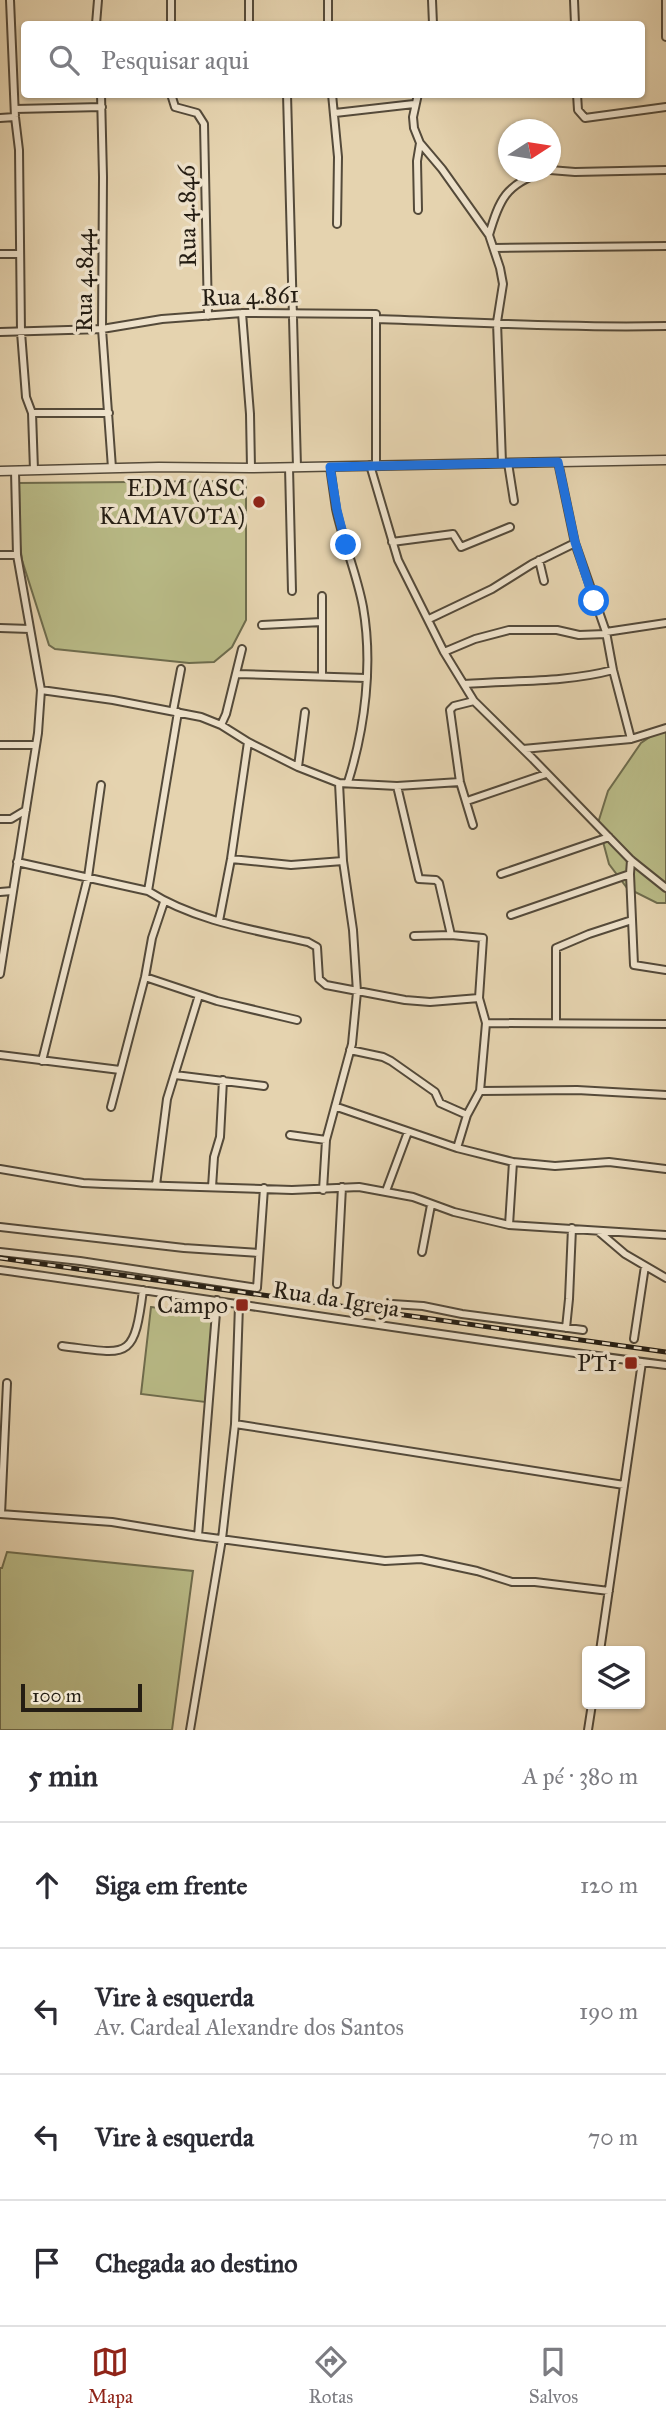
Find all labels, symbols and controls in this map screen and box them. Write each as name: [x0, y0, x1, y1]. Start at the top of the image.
search box: [21, 21, 645, 98]
icon: search: [45, 41, 83, 79]
text: Pesquisar aqui: [101, 44, 249, 76]
north arrow: [498, 119, 561, 182]
street label: Rua 4.846: [171, 164, 203, 267]
street label: Rua 4.844: [69, 229, 99, 333]
street label: Rua 4.861: [200, 279, 300, 313]
place label: EDM (ASC KAMAVOTA): [99, 473, 245, 531]
marker: EDM (ASC KAMAVOTA): [251, 494, 267, 510]
route end: [330, 529, 361, 560]
route start: [578, 585, 609, 616]
street label: Rua da Igreja: [270, 1274, 402, 1324]
place label: Campo: [157, 1290, 228, 1320]
marker: Campo: [234, 1297, 250, 1313]
place label: PT1: [577, 1348, 617, 1378]
marker: PT1: [623, 1355, 639, 1371]
map controls: [582, 1646, 645, 1709]
button: layers: [582, 1646, 645, 1709]
scale bar: [21, 1681, 142, 1713]
text: 100 m: [32, 1684, 82, 1707]
text: 5 min: [28, 1758, 98, 1794]
text: A pé · 380 m: [522, 1762, 638, 1790]
icon: ahead: [28, 1866, 66, 1904]
text: Siga em frente: [95, 1869, 247, 1901]
text: 120 m: [580, 1871, 638, 1899]
text: Vire à esquerda: [95, 1981, 254, 2013]
icon: left: [28, 1992, 66, 2030]
text: 190 m: [579, 1997, 638, 2025]
text: Av. Cardeal Alexandre dos Santos: [95, 2013, 404, 2041]
icon: left: [28, 2118, 66, 2156]
text: Vire à esquerda: [95, 2121, 254, 2153]
text: 70 m: [588, 2123, 638, 2151]
icon: arrive: [28, 2244, 66, 2282]
text: Chegada ao destino: [95, 2247, 298, 2279]
tab: Mapa: [88, 2343, 133, 2408]
tab: Rotas: [309, 2343, 353, 2408]
tab: Salvos: [529, 2343, 578, 2408]

